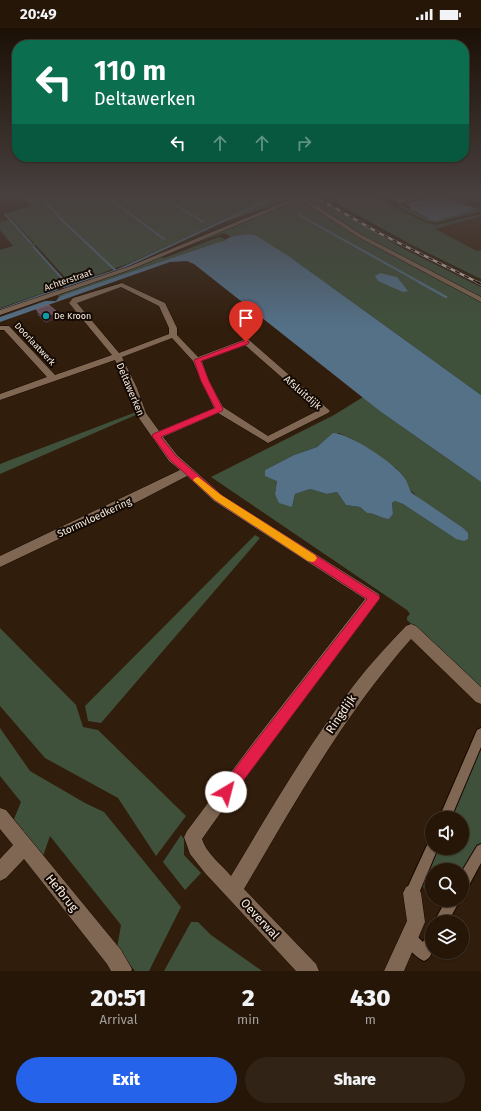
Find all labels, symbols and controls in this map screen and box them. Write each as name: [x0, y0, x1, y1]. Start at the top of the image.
text: 20:49: [20, 5, 57, 23]
text: 110 m: [94, 54, 166, 87]
icon: left: [28, 56, 80, 108]
text: Deltawerken: [94, 88, 196, 110]
icon: left: [167, 132, 189, 154]
icon: ahead: [209, 132, 231, 154]
icon: ahead: [251, 132, 273, 154]
icon: right: [293, 132, 315, 154]
street label: Achterstraat: [43, 267, 94, 293]
pin: [229, 301, 263, 342]
icon: arrive: [235, 307, 257, 329]
marker: De Kroon: [41, 311, 51, 321]
place label: De Kroon: [54, 311, 91, 321]
street label: Doorlaatwerk: [13, 321, 58, 368]
street label: Deltawerken: [114, 361, 147, 418]
street label: Afsluitdijk: [281, 373, 324, 413]
street label: Stormvloedkering: [55, 495, 134, 540]
street label: Ringdijk: [323, 691, 360, 736]
position arrow: [205, 771, 247, 813]
map controls: [425, 811, 469, 959]
button: sound: [425, 811, 469, 855]
button: search: [425, 863, 469, 907]
street label: Hefbrug: [43, 872, 82, 915]
street label: Oeverwal: [238, 896, 283, 942]
button: layers: [425, 915, 469, 959]
text: 20:51: [91, 984, 146, 1012]
text: 2: [242, 984, 255, 1012]
text: 430: [350, 984, 390, 1012]
text: Arrival: [99, 1012, 138, 1027]
text: min: [237, 1012, 259, 1027]
text: m: [365, 1012, 376, 1027]
button: Exit: [16, 1057, 237, 1103]
button: Share: [245, 1057, 465, 1103]

